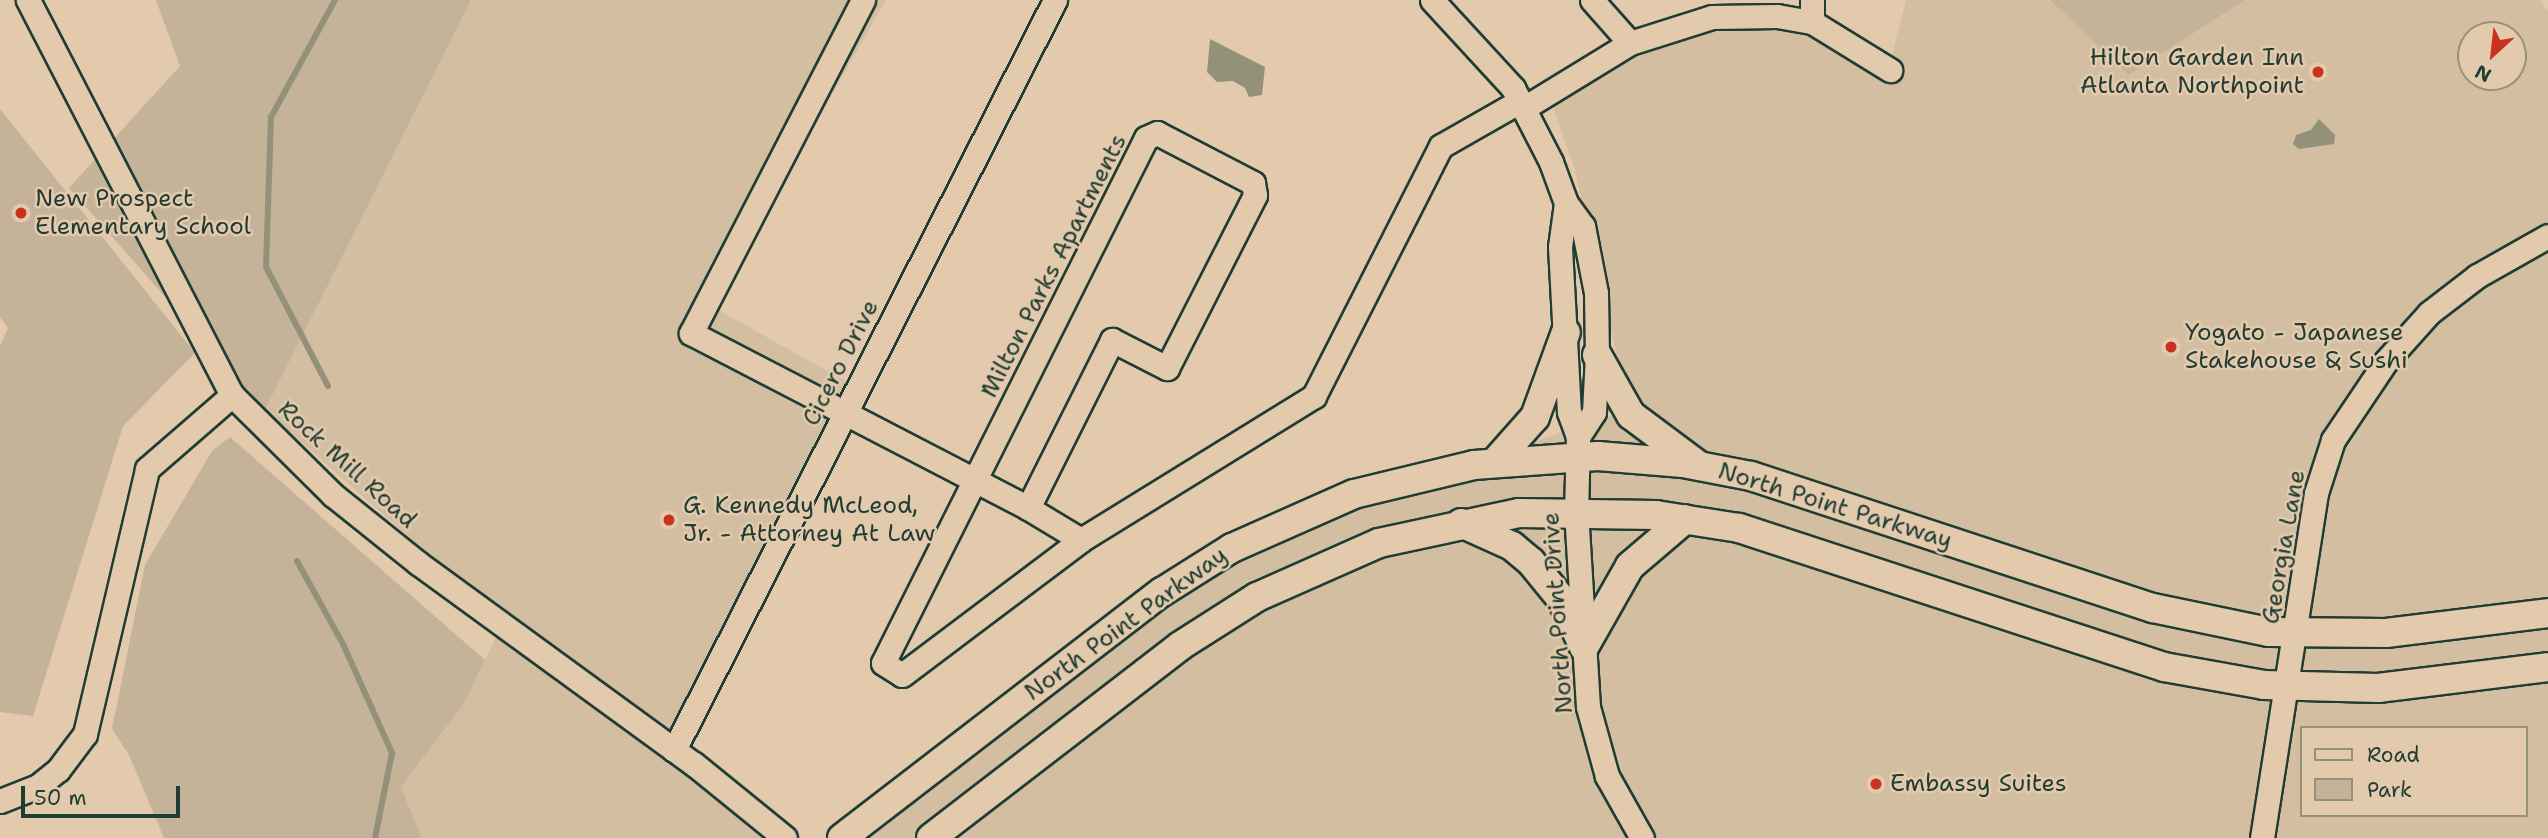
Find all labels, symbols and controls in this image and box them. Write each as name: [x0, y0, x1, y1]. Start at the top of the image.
north arrow: [2457, 21, 2527, 91]
place label: Hilton Garden Inn Atlanta Northpoint: [2080, 44, 2304, 100]
text: N: [2471, 59, 2496, 88]
marker: Hilton Garden Inn Atlanta Northpoint: [2310, 64, 2326, 80]
street label: Milton Parks Apartments: [975, 129, 1133, 403]
place label: New Prospect Elementary School: [35, 185, 251, 241]
marker: New Prospect Elementary School: [13, 205, 29, 221]
street label: Cicero Drive: [797, 295, 885, 431]
place label: Yogato - Japanese Stakehouse & Sushi: [2185, 319, 2408, 375]
marker: Yogato - Japanese Stakehouse & Sushi: [2163, 339, 2179, 355]
street label: Rock Mill Road: [272, 395, 422, 535]
street label: North Point Parkway: [1714, 457, 1956, 555]
street label: Georgia Lane: [2256, 468, 2312, 626]
place label: G. Kennedy McLeod, Jr. - Attorney At Law: [683, 492, 935, 548]
street label: North Point Drive: [1537, 511, 1579, 715]
marker: G. Kennedy McLeod, Jr. - Attorney At Law: [661, 512, 677, 528]
street label: North Point Parkway: [1019, 541, 1233, 707]
legend: [2300, 726, 2527, 817]
text: Road: [2367, 741, 2420, 769]
place label: Embassy Suites: [1890, 770, 2067, 798]
scale bar: [24, 772, 184, 816]
marker: Embassy Suites: [1868, 776, 1884, 792]
text: Park: [2367, 776, 2412, 804]
text: 50 m: [34, 784, 87, 812]

